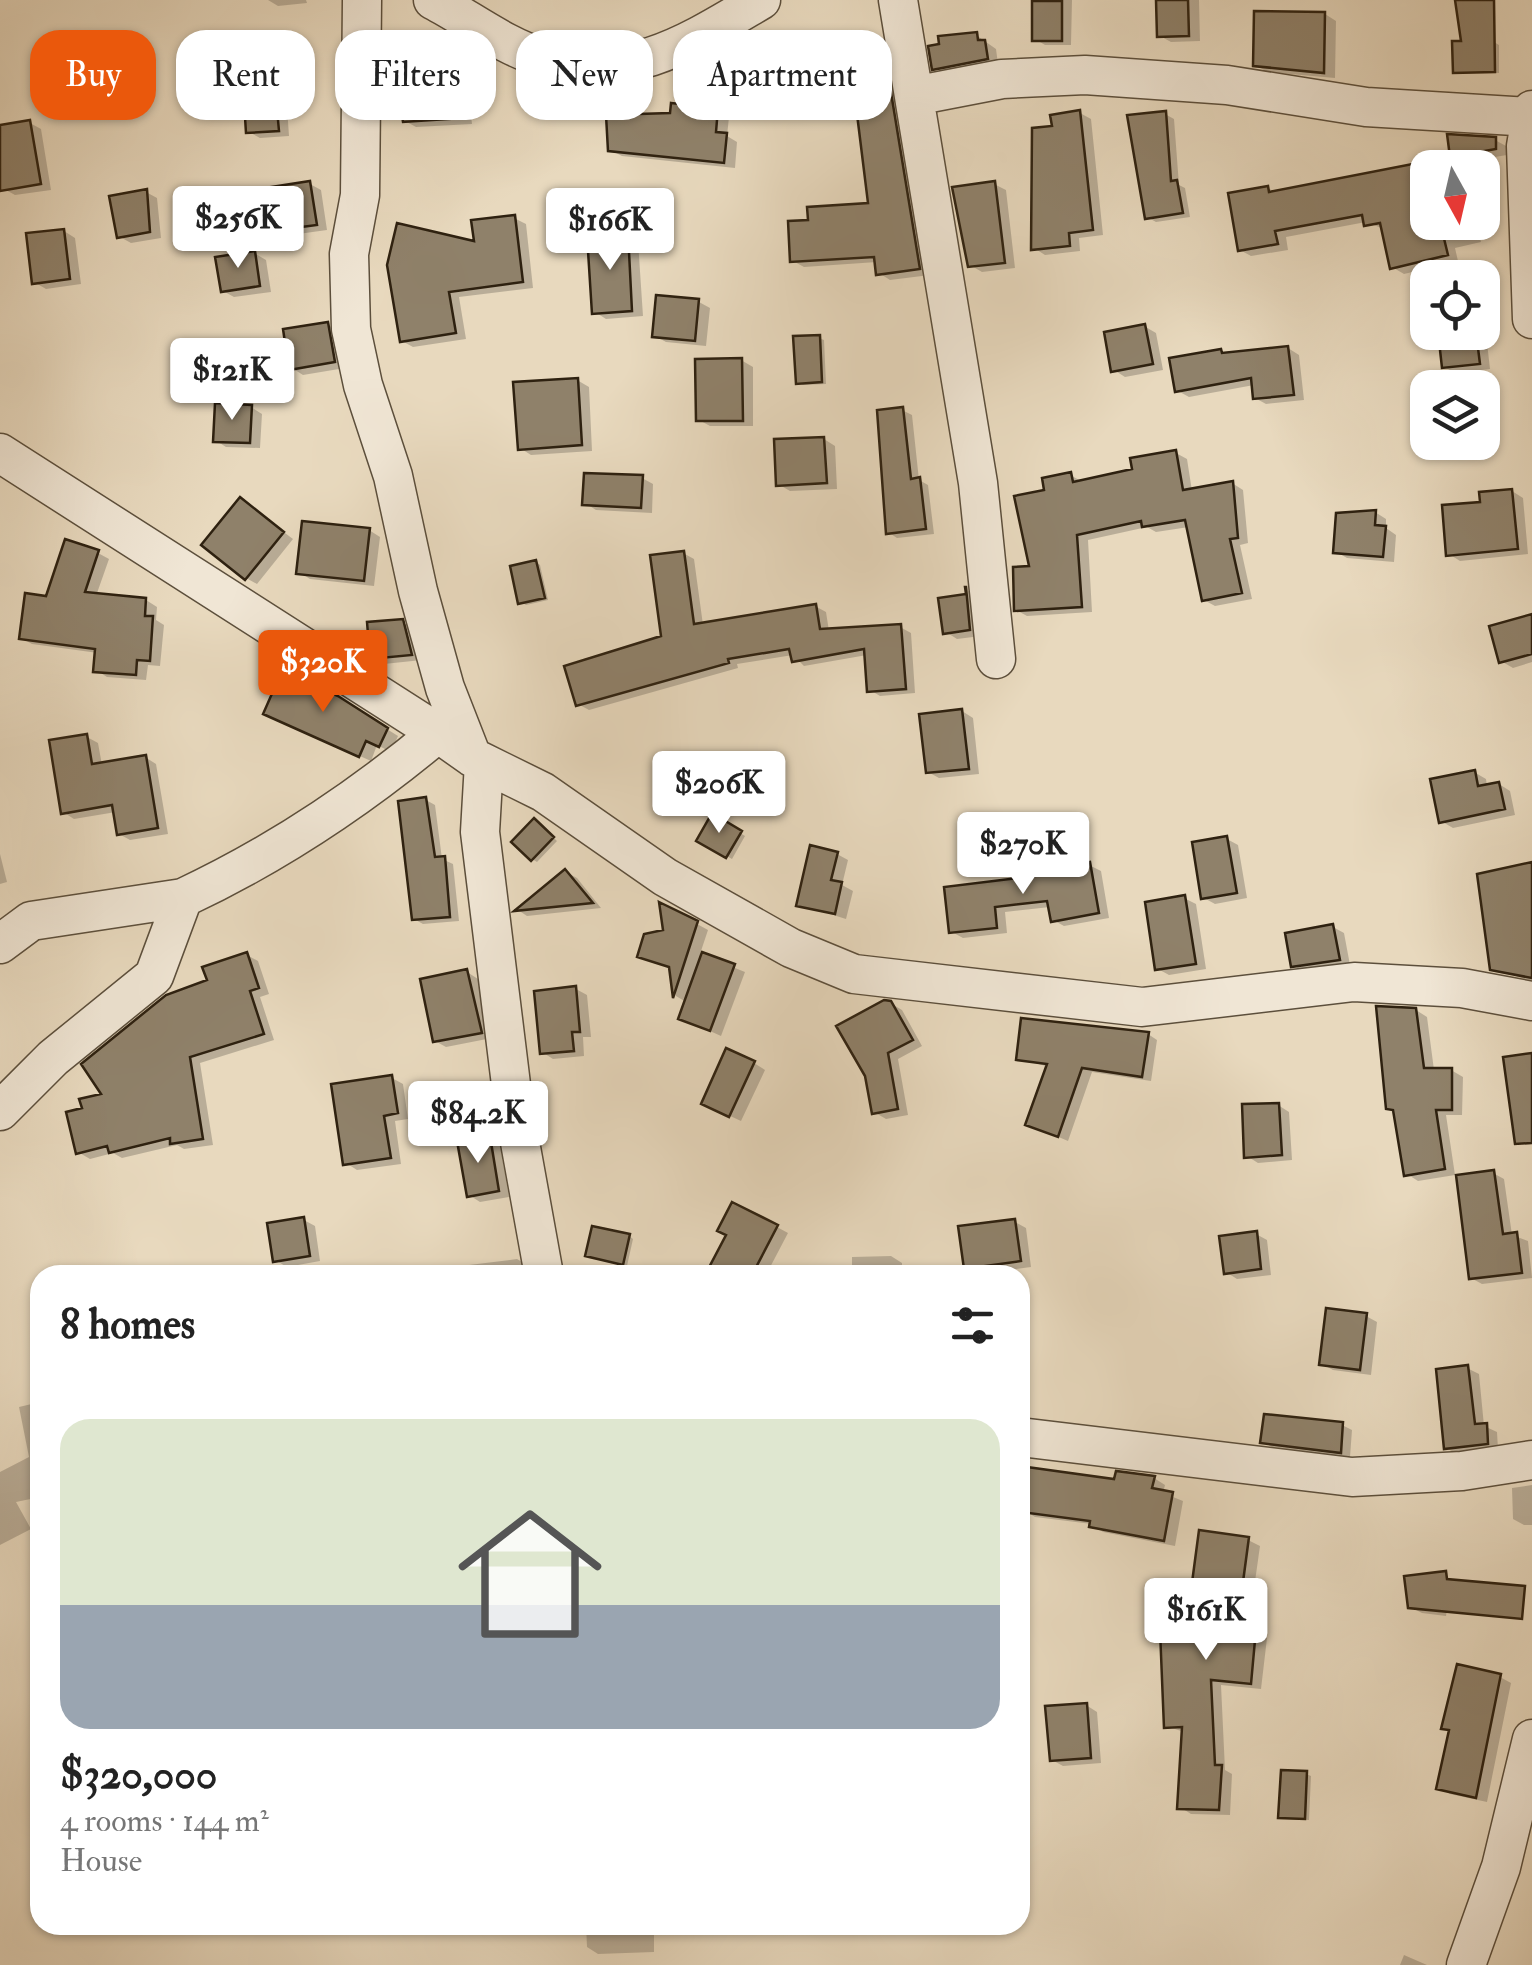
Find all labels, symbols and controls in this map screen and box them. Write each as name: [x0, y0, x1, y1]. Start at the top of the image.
chip: Buy: [30, 30, 156, 120]
chip: Rent: [176, 30, 315, 120]
chip: Filters: [335, 30, 496, 120]
chip: New: [516, 30, 653, 120]
chip: Apartment: [673, 30, 892, 120]
north arrow: [1410, 150, 1500, 240]
map controls: [1410, 150, 1500, 460]
pin: $256K: [168, 186, 308, 271]
pin: $166K: [540, 188, 680, 273]
text: $256K: [195, 198, 281, 238]
text: $166K: [568, 200, 652, 240]
button: locate: [1410, 260, 1500, 350]
pin: $121K: [162, 338, 302, 423]
text: $121K: [192, 350, 272, 390]
button: layers: [1410, 370, 1500, 460]
pin: $320K: [253, 630, 393, 715]
text: $320K: [280, 642, 366, 682]
pin: $206K: [649, 751, 789, 836]
text: $206K: [674, 763, 764, 803]
pin: $270K: [953, 812, 1093, 897]
text: $270K: [979, 824, 1067, 864]
pin: $84.2K: [397, 1081, 559, 1166]
text: $84.2K: [430, 1093, 526, 1133]
icon: filters: [945, 1298, 1000, 1353]
text: 8 homes: [60, 1299, 195, 1351]
icon: home: [440, 1484, 620, 1664]
pin: $161K: [1136, 1578, 1276, 1663]
text: $161K: [1166, 1590, 1246, 1630]
text: $320,000: [60, 1749, 217, 1801]
text: 4 rooms · 144 m²: [60, 1801, 269, 1841]
text: House: [60, 1841, 142, 1881]

